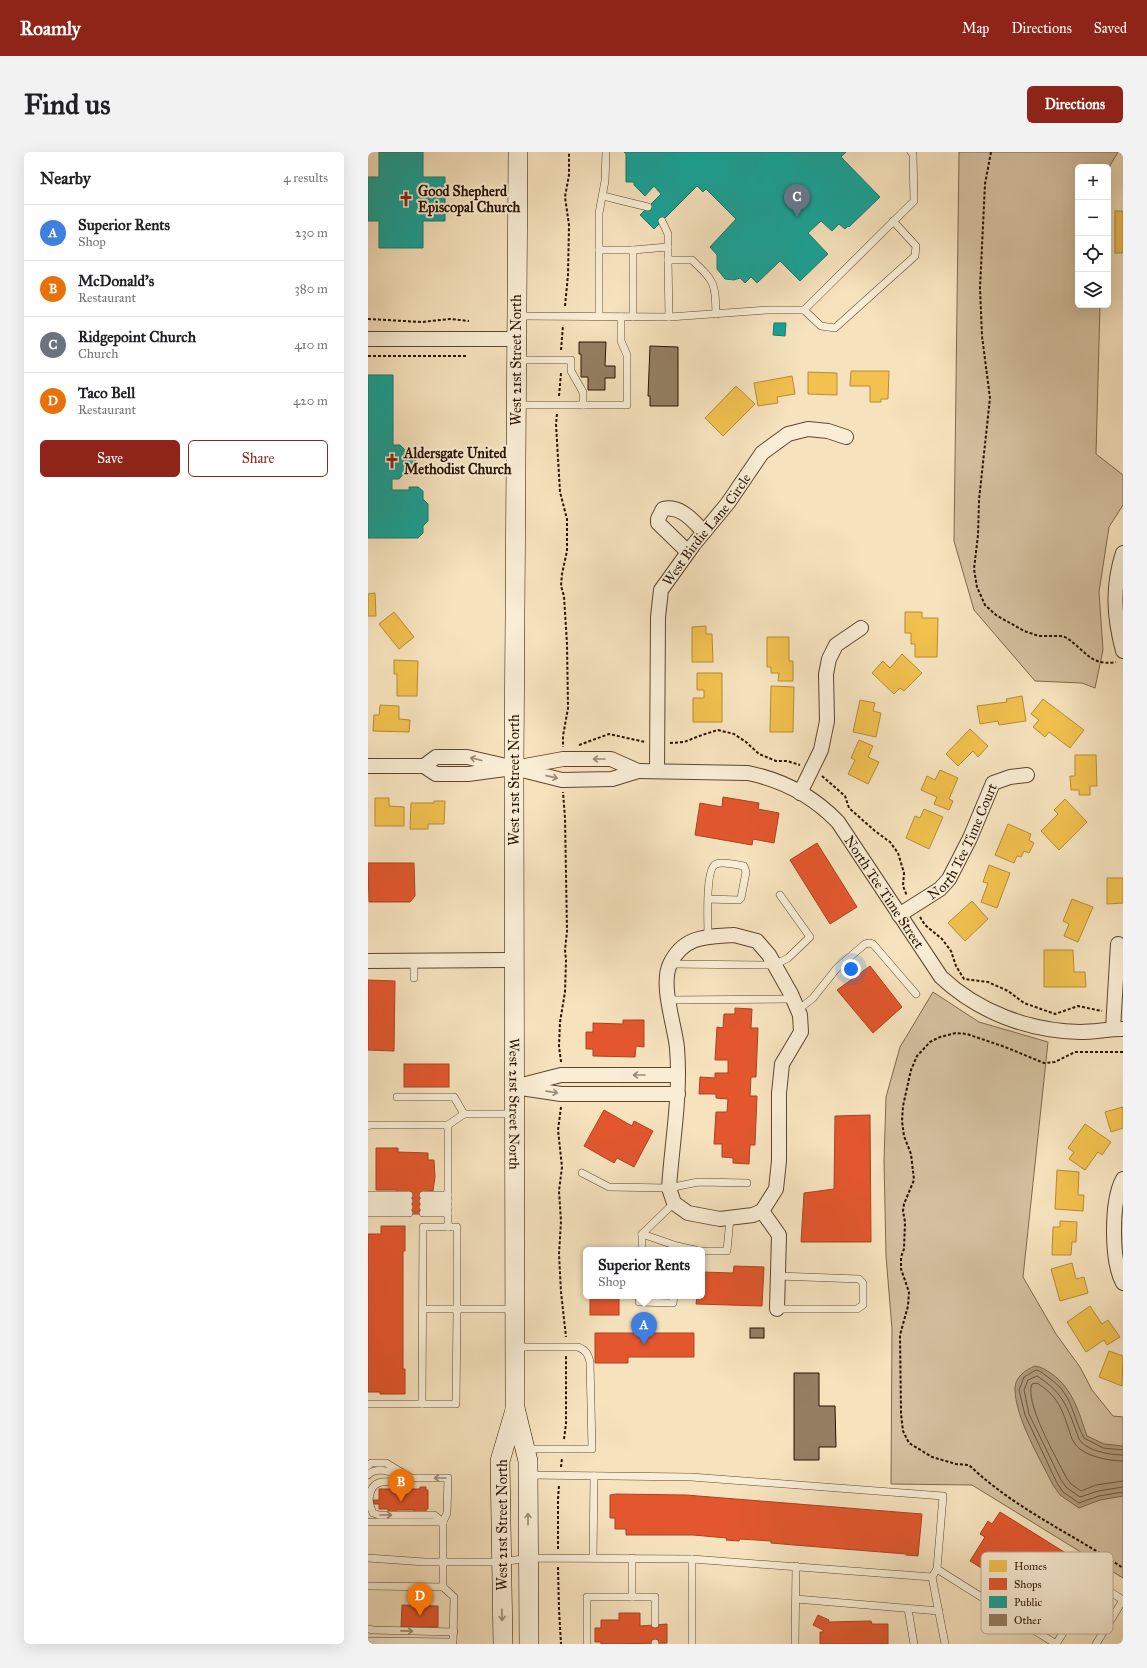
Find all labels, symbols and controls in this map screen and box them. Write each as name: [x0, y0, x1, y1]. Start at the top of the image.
text: Roamly: [20, 17, 81, 40]
text: Map: [962, 20, 989, 37]
text: Directions: [1011, 20, 1072, 37]
text: Saved: [1094, 20, 1127, 37]
button: Directions: [1027, 86, 1123, 123]
text: Find us: [24, 87, 110, 122]
map controls: [1075, 164, 1111, 308]
button: +: [1075, 164, 1111, 200]
text: Nearby: [40, 168, 91, 189]
text: 4 results: [283, 170, 328, 186]
place label: Good Shepherd Episcopal Church: [418, 183, 521, 217]
pin: C: [784, 184, 810, 217]
church icon: Good Shepherd Episcopal Church: [397, 190, 415, 208]
button: −: [1075, 200, 1111, 236]
text: Superior Rents: [78, 216, 170, 234]
text: A: [49, 225, 57, 241]
text: 230 m: [295, 225, 328, 241]
text: Shop: [78, 234, 106, 250]
button: locate: [1075, 236, 1111, 272]
text: McDonald's: [78, 272, 154, 290]
button: layers: [1075, 272, 1111, 308]
text: B: [49, 281, 57, 297]
text: 380 m: [295, 281, 328, 297]
text: Restaurant: [78, 290, 136, 306]
street label: West 21st Street North: [508, 294, 525, 426]
text: Ridgepoint Church: [78, 328, 196, 346]
text: C: [49, 337, 57, 353]
text: 410 m: [294, 337, 328, 353]
text: Church: [78, 346, 118, 362]
text: Taco Bell: [78, 384, 135, 402]
text: D: [48, 393, 58, 409]
text: 420 m: [293, 393, 328, 409]
text: Restaurant: [78, 402, 136, 418]
button: Save: [40, 440, 180, 477]
button: Share: [188, 440, 328, 477]
place label: Aldersgate United Methodist Church: [403, 445, 512, 478]
church icon: Aldersgate United Methodist Church: [383, 452, 401, 470]
street label: West Birdie Lane Circle: [659, 470, 755, 589]
street label: West 21st Street North: [506, 714, 523, 846]
one-way arrow: [470, 754, 483, 762]
one-way arrow: [593, 755, 606, 763]
one-way arrow: [545, 774, 558, 782]
street label: North Tee Time Court: [925, 781, 1001, 904]
street label: North Tee Time Street: [840, 833, 928, 952]
your location: [841, 959, 861, 979]
street label: West 21st Street North: [505, 1038, 523, 1170]
one-way arrow: [633, 1071, 646, 1079]
one-way arrow: [545, 1088, 558, 1096]
popup: [583, 1247, 705, 1299]
text: Superior Rents: [598, 1256, 690, 1274]
text: Shop: [598, 1274, 626, 1290]
pin: A: [631, 1312, 657, 1345]
street label: West 21st Street North: [494, 1459, 511, 1591]
pin: B: [388, 1469, 414, 1502]
one-way arrow: [434, 1474, 447, 1482]
one-way arrow: [379, 1511, 392, 1519]
one-way arrow: [524, 1513, 532, 1526]
legend: [981, 1552, 1113, 1634]
text: Homes: [1014, 1560, 1047, 1573]
text: Shops: [1014, 1578, 1042, 1591]
pin: D: [407, 1583, 433, 1616]
text: Public: [1014, 1596, 1042, 1609]
one-way arrow: [499, 1608, 506, 1621]
text: Other: [1014, 1614, 1042, 1627]
one-way arrow: [400, 1627, 413, 1635]

